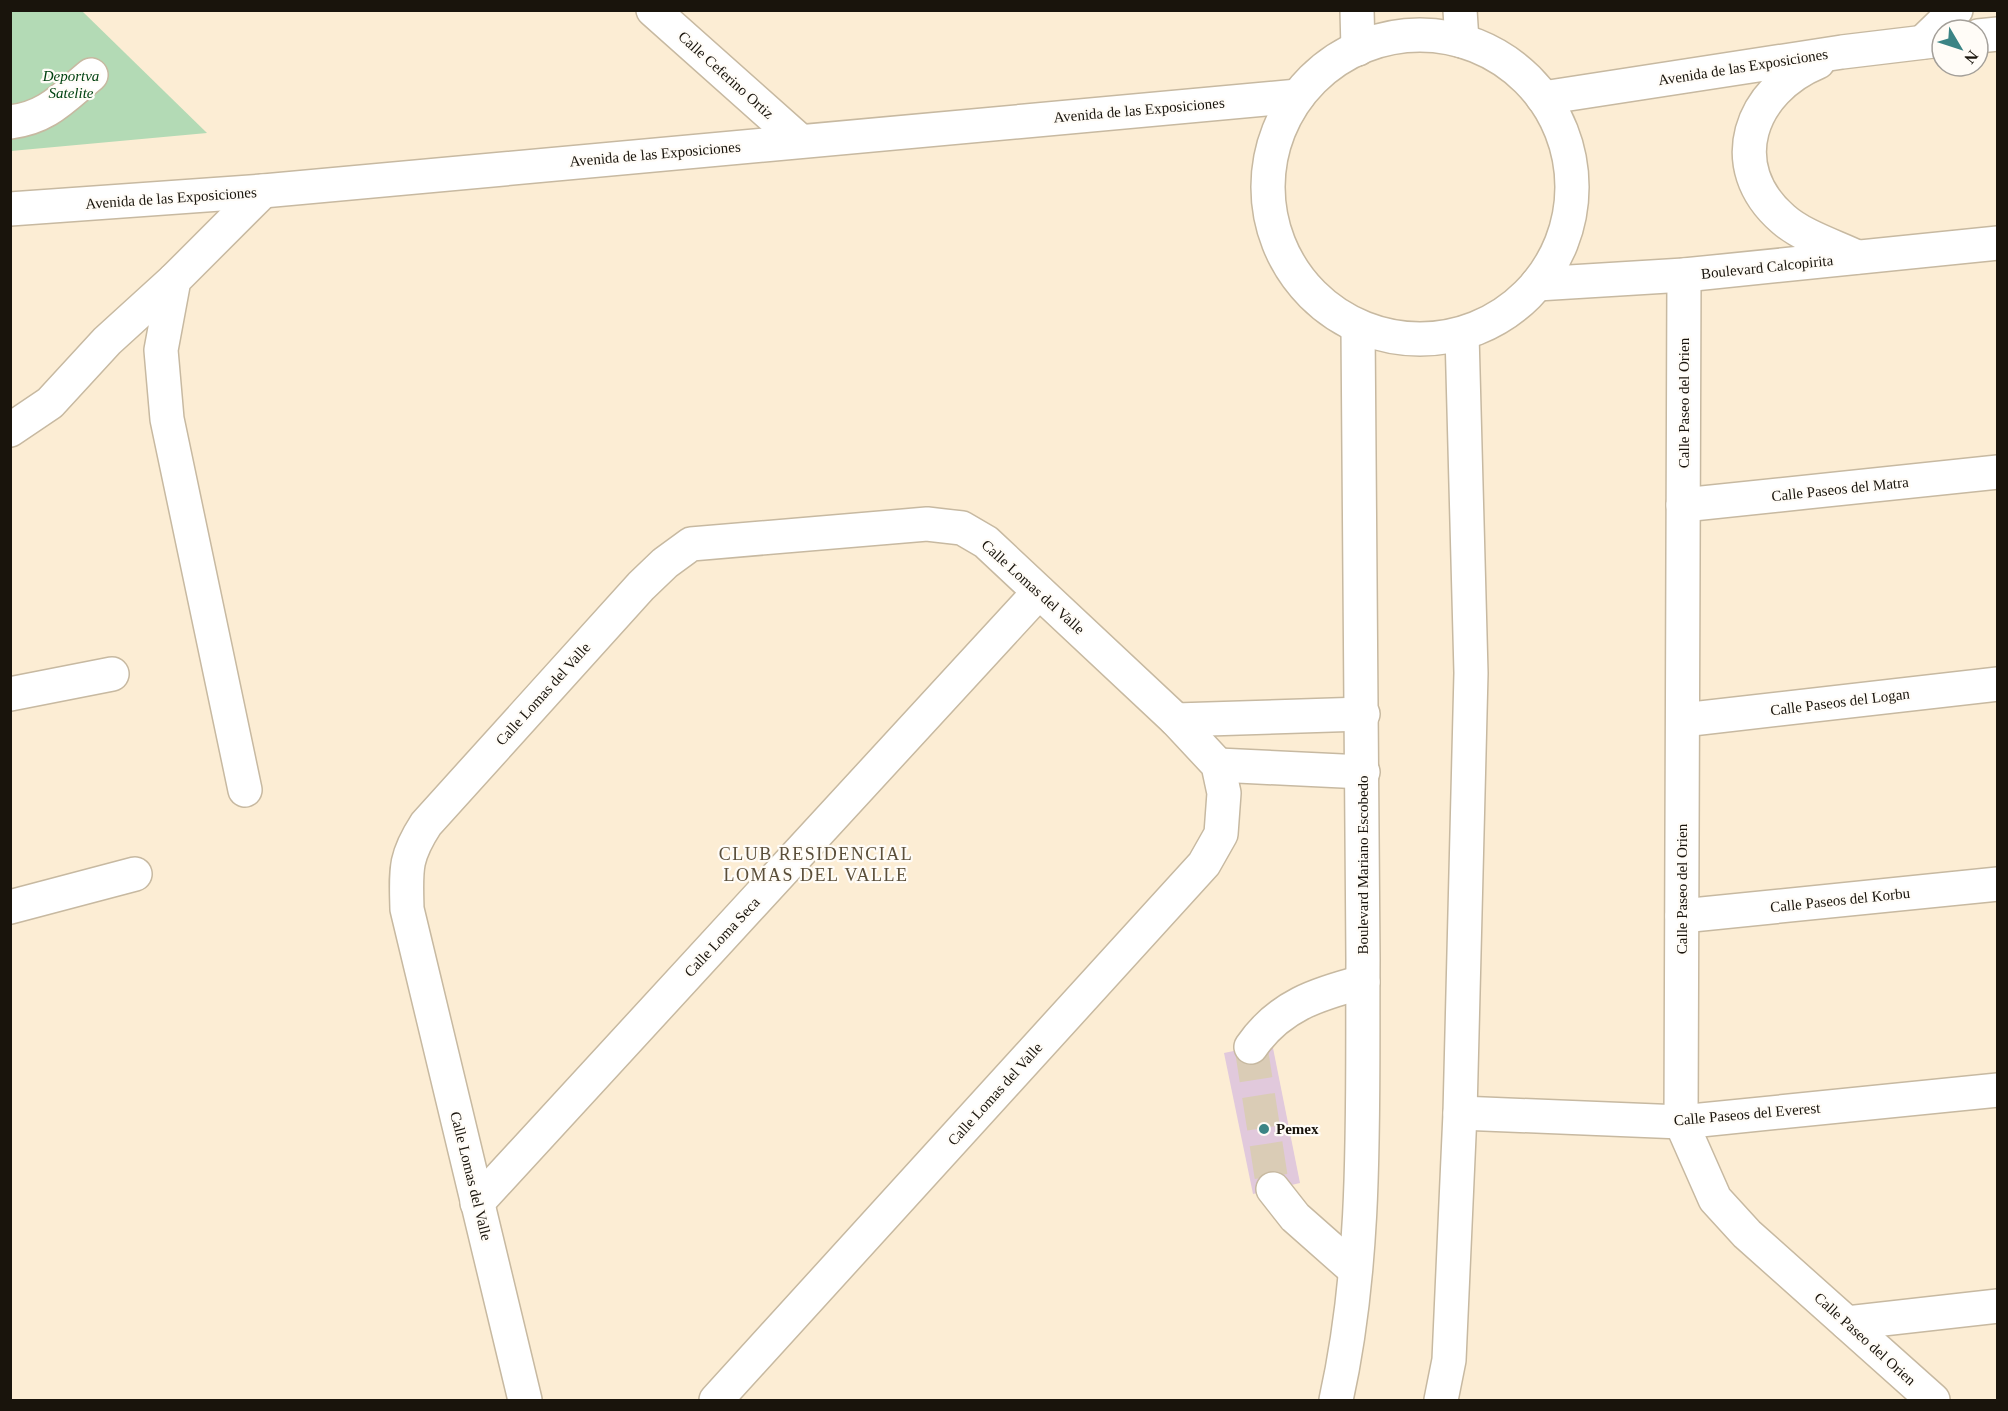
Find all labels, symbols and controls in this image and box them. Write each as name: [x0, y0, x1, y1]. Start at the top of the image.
north arrow: [1930, 18, 1990, 78]
street label: Calle Ceferino Ortiz: [675, 28, 777, 122]
street label: Avenida de las Exposiciones: [1657, 46, 1829, 88]
text: N: [1961, 47, 1982, 67]
park label: Deportva Satelite: [42, 68, 99, 101]
street label: Avenida de las Exposiciones: [1053, 95, 1225, 125]
street label: Avenida de las Exposiciones: [569, 139, 741, 169]
street label: Avenida de las Exposiciones: [85, 184, 257, 212]
street label: Boulevard Calcopirita: [1700, 252, 1834, 282]
street label: Calle Paseo del Orien: [1676, 337, 1692, 468]
street label: Calle Paseos del Matra: [1771, 474, 1910, 504]
street label: Calle Lomas del Valle: [978, 537, 1088, 638]
street label: Calle Lomas del Valle: [493, 639, 594, 749]
street label: Calle Paseos del Logan: [1769, 685, 1911, 718]
street label: Boulevard Mariano Escobedo: [1355, 775, 1371, 955]
street label: Calle Paseo del Orien: [1674, 823, 1690, 954]
district label: CLUB RESIDENCIAL LOMAS DEL VALLE: [719, 844, 913, 885]
street label: Calle Paseos del Korbu: [1769, 885, 1911, 915]
street label: Calle Loma Seca: [681, 894, 763, 980]
street label: Calle Lomas del Valle: [945, 1039, 1046, 1149]
street label: Calle Paseos del Everest: [1673, 1100, 1822, 1128]
street label: Calle Lomas del Valle: [447, 1110, 495, 1243]
place label: Pemex: [1276, 1121, 1319, 1137]
marker: Pemex: [1257, 1122, 1271, 1136]
street label: Calle Paseo del Orien: [1811, 1289, 1919, 1389]

